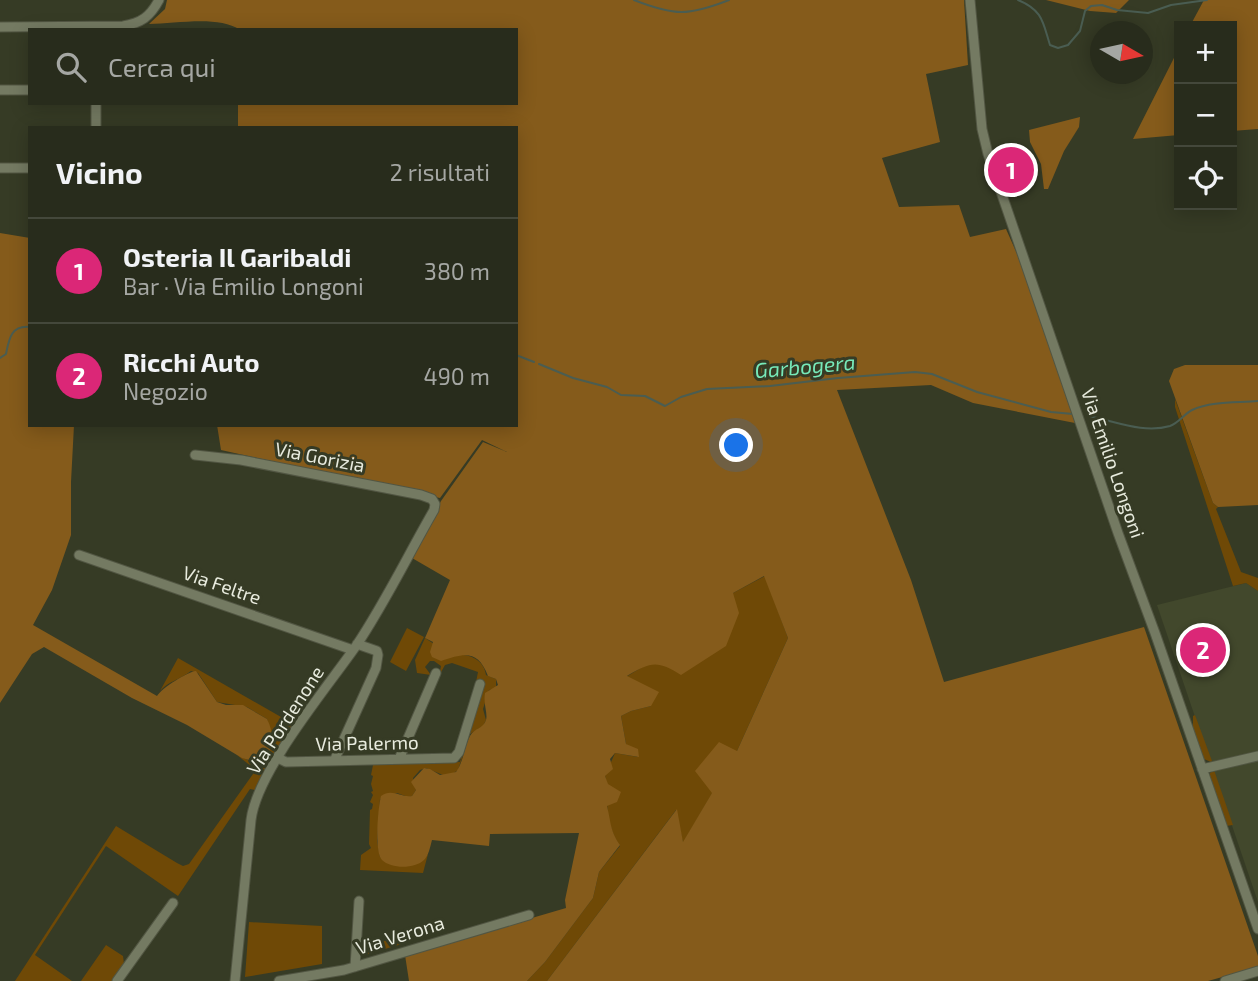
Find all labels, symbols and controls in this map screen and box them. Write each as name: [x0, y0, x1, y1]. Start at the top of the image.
north arrow: [1090, 21, 1153, 84]
map controls: [1174, 21, 1237, 210]
button: +: [1174, 21, 1237, 84]
search box: [28, 28, 518, 105]
icon: search: [52, 48, 90, 86]
text: Cerca qui: [108, 51, 216, 82]
button: −: [1174, 84, 1237, 147]
pin: 1: [988, 144, 1034, 196]
button: locate: [1174, 147, 1237, 210]
text: Vicino: [56, 154, 143, 190]
text: 2 risultati: [390, 158, 490, 186]
text: Osteria Il Garibaldi: [123, 241, 351, 272]
text: 1: [74, 257, 84, 285]
text: 380 m: [424, 257, 490, 285]
text: Bar · Via Emilio Longoni: [123, 272, 364, 300]
text: Ricchi Auto: [123, 346, 260, 377]
water label: Garbogera: [754, 349, 856, 382]
text: 2: [72, 362, 86, 390]
text: 490 m: [424, 362, 490, 390]
text: Negozio: [123, 377, 208, 405]
street label: Via Emilio Longoni: [1077, 385, 1150, 541]
your location: [719, 428, 753, 462]
street label: Via Gorizia: [273, 437, 367, 476]
street label: Via Feltre: [180, 560, 264, 609]
pin: 2: [1180, 624, 1226, 676]
street label: Via Pordenone: [241, 661, 328, 778]
street label: Via Palermo: [315, 730, 419, 755]
street label: Via Verona: [353, 910, 447, 959]

